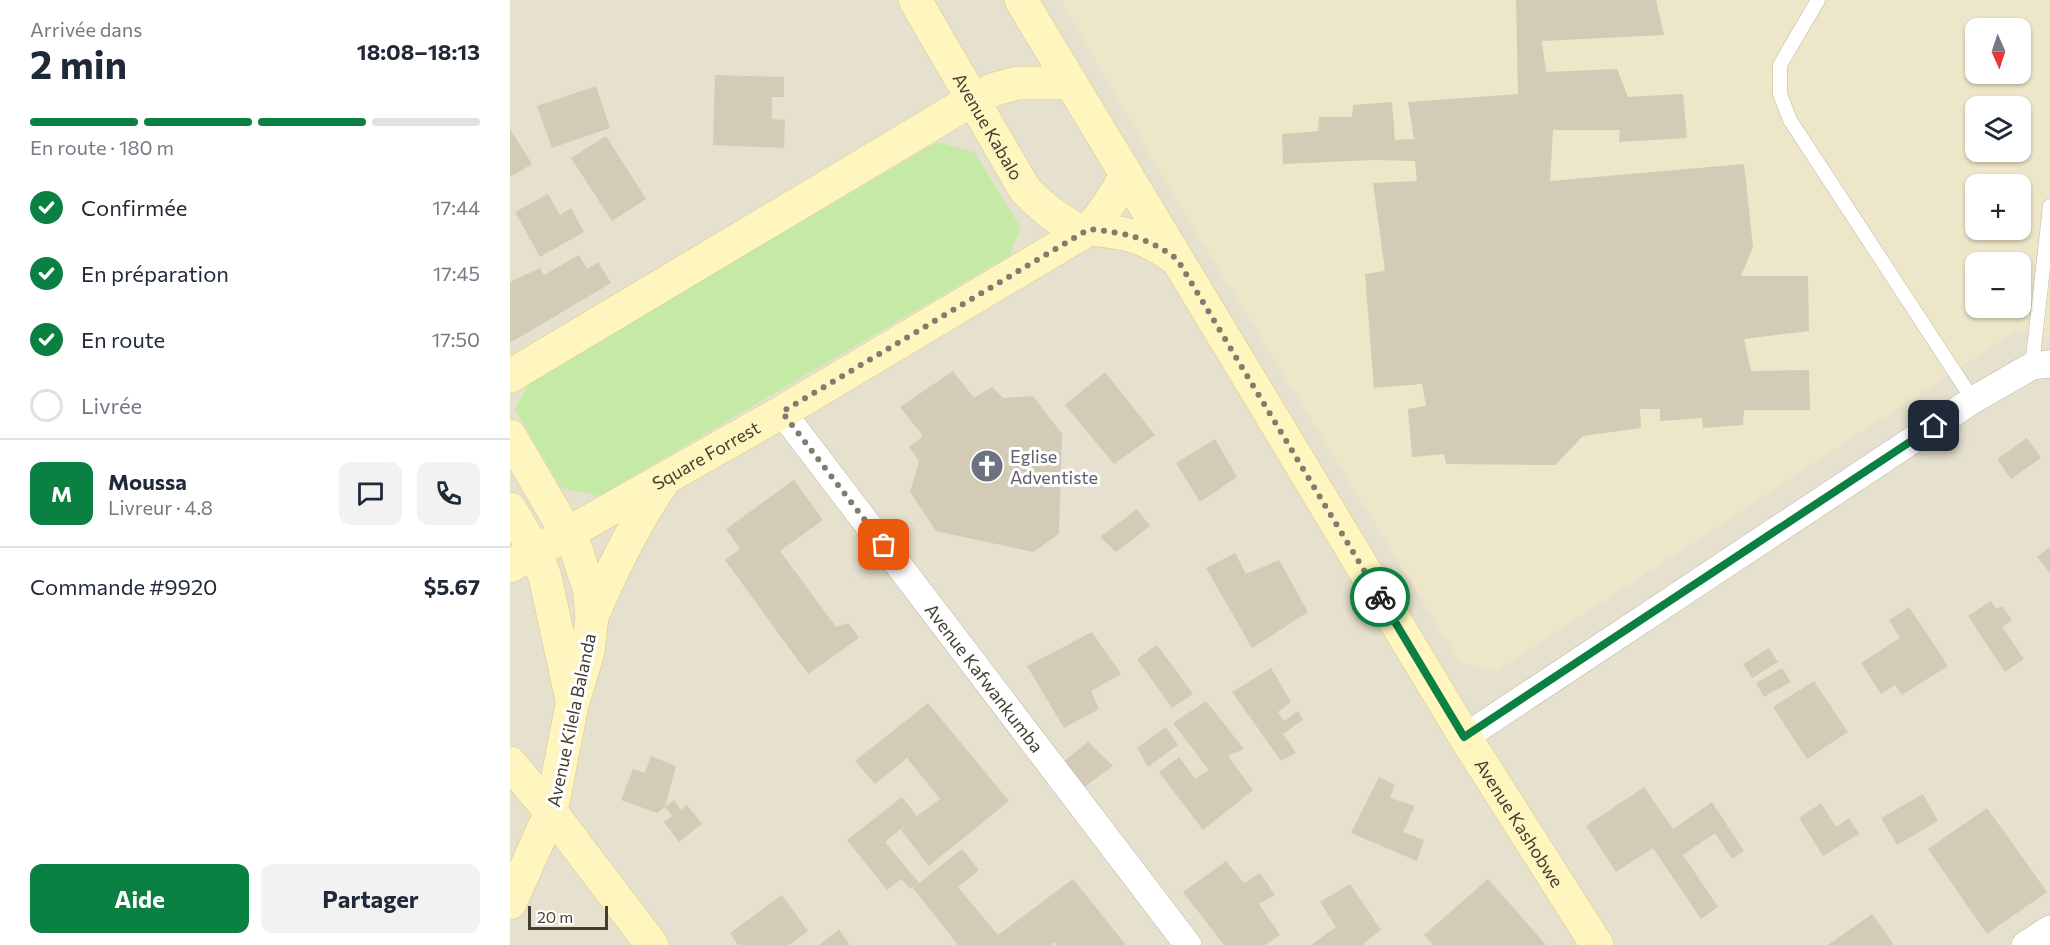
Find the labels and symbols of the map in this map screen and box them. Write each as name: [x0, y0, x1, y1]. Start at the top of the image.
north arrow: [1965, 18, 2031, 84]
street label: Avenue Kabalo: [949, 69, 1028, 184]
pin: [1908, 400, 1959, 451]
street label: Square Forrest: [648, 416, 764, 494]
place label: Eglise Adventiste: [1010, 445, 1098, 488]
church icon: Eglise Adventiste: [969, 448, 1005, 484]
pin: [858, 519, 909, 570]
courier: [1350, 567, 1410, 627]
street label: Avenue Kafwankumba: [921, 599, 1048, 757]
street label: Avenue Kilela Balanda: [542, 631, 600, 809]
street label: Avenue Kashobwe: [1470, 754, 1568, 891]
scale bar: [528, 903, 608, 930]

